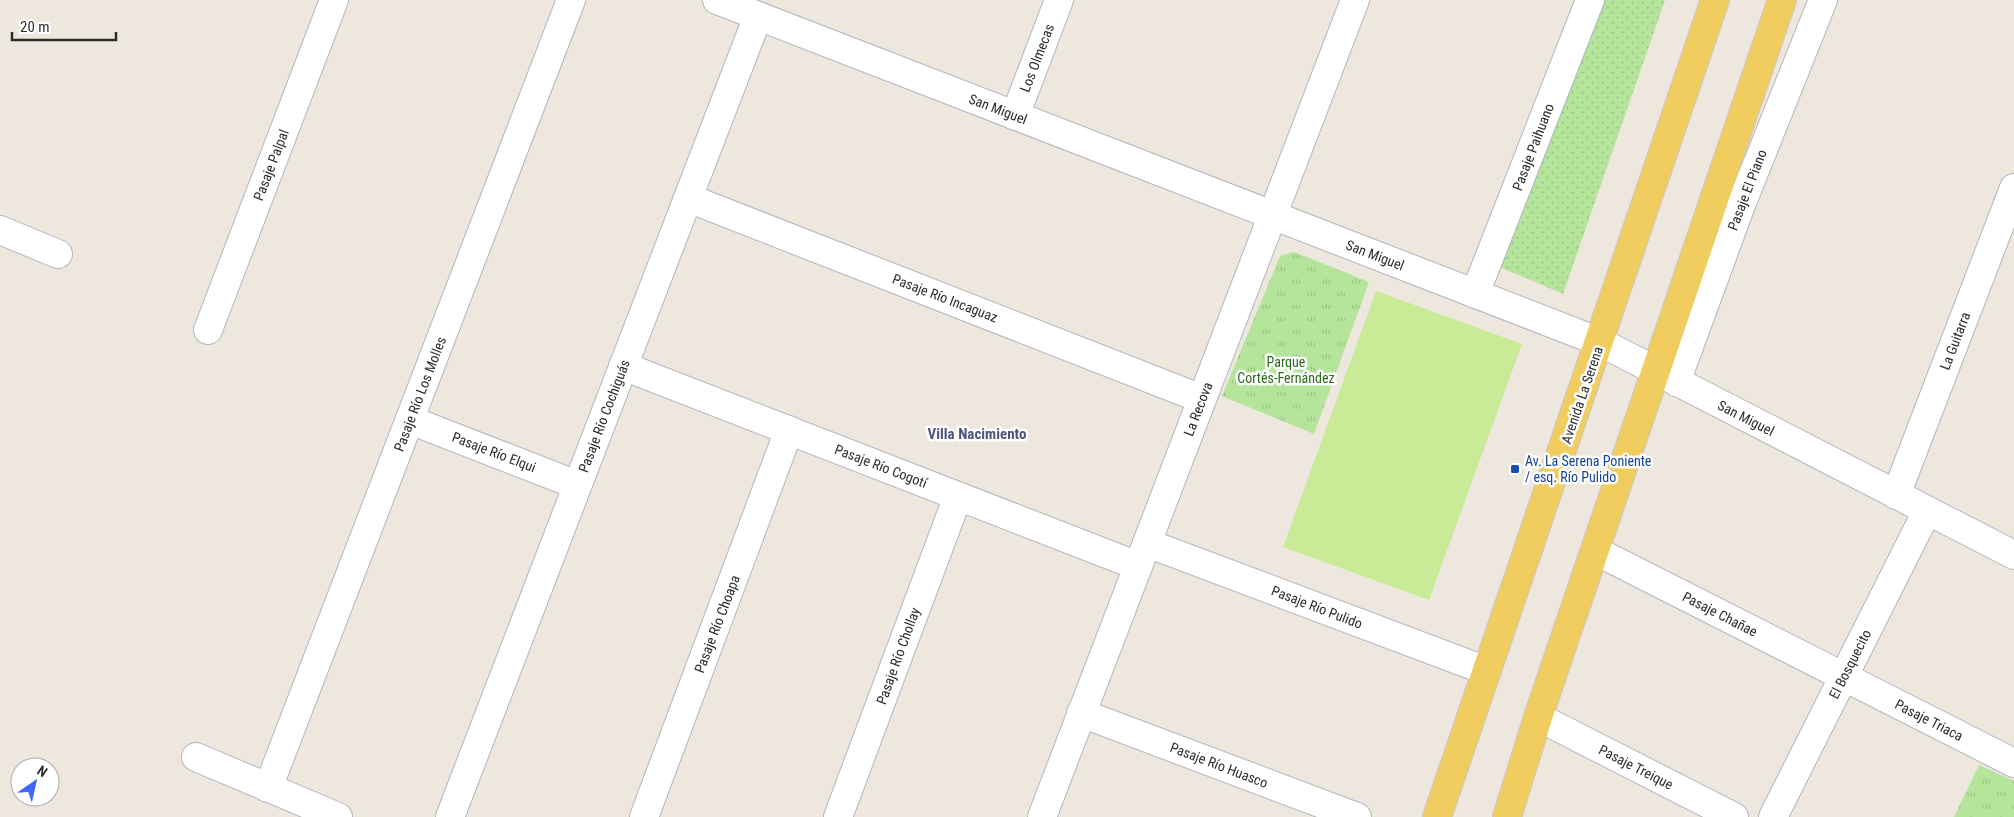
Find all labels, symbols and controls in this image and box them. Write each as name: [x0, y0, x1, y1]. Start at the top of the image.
scale bar: [12, 10, 116, 42]
text: 20 m: [20, 18, 50, 36]
street label: Los Olmecas: [1017, 22, 1057, 94]
street label: San Miguel: [967, 91, 1029, 127]
street label: Pasaje Paihuano: [1509, 101, 1557, 193]
street label: Pasaje Palpal: [250, 127, 292, 203]
street label: Pasaje El Piano: [1724, 147, 1770, 233]
street label: San Miguel: [1344, 237, 1406, 273]
street label: Pasaje Río Incaguaz: [890, 271, 1000, 325]
street label: La Guitarra: [1937, 310, 1973, 372]
street label: Pasaje Río Los Molles: [391, 334, 449, 454]
street label: Avenida La Serena: [1558, 344, 1606, 446]
park label: Parque Cortés-Fernández: [1237, 354, 1335, 386]
street label: Pasaje Río Cochiguás: [575, 357, 633, 475]
street label: La Recova: [1180, 380, 1216, 438]
street label: San Miguel: [1715, 397, 1777, 439]
district label: Villa Nacimiento: [928, 425, 1026, 443]
street label: Pasaje Río Elqui: [450, 429, 538, 475]
street label: Pasaje Río Cogotí: [833, 441, 930, 491]
place label: Av. La Serena Poniente / esq. Río Pulido: [1525, 453, 1652, 485]
marker: Av. La Serena Poniente / esq. Río Pulido: [1509, 463, 1521, 475]
street label: Pasaje Río Choapa: [691, 573, 743, 675]
street label: Pasaje Río Pulido: [1269, 582, 1365, 632]
street label: Pasaje Chañae: [1680, 588, 1760, 640]
street label: Pasaje Río Chollay: [873, 605, 923, 707]
street label: El Bosquecito: [1826, 627, 1874, 701]
street label: Pasaje Triaca: [1892, 696, 1966, 744]
street label: Pasaje Río Huasco: [1168, 739, 1270, 791]
street label: Pasaje Treique: [1596, 741, 1676, 793]
north arrow: [10, 757, 60, 807]
text: N: [34, 762, 50, 780]

